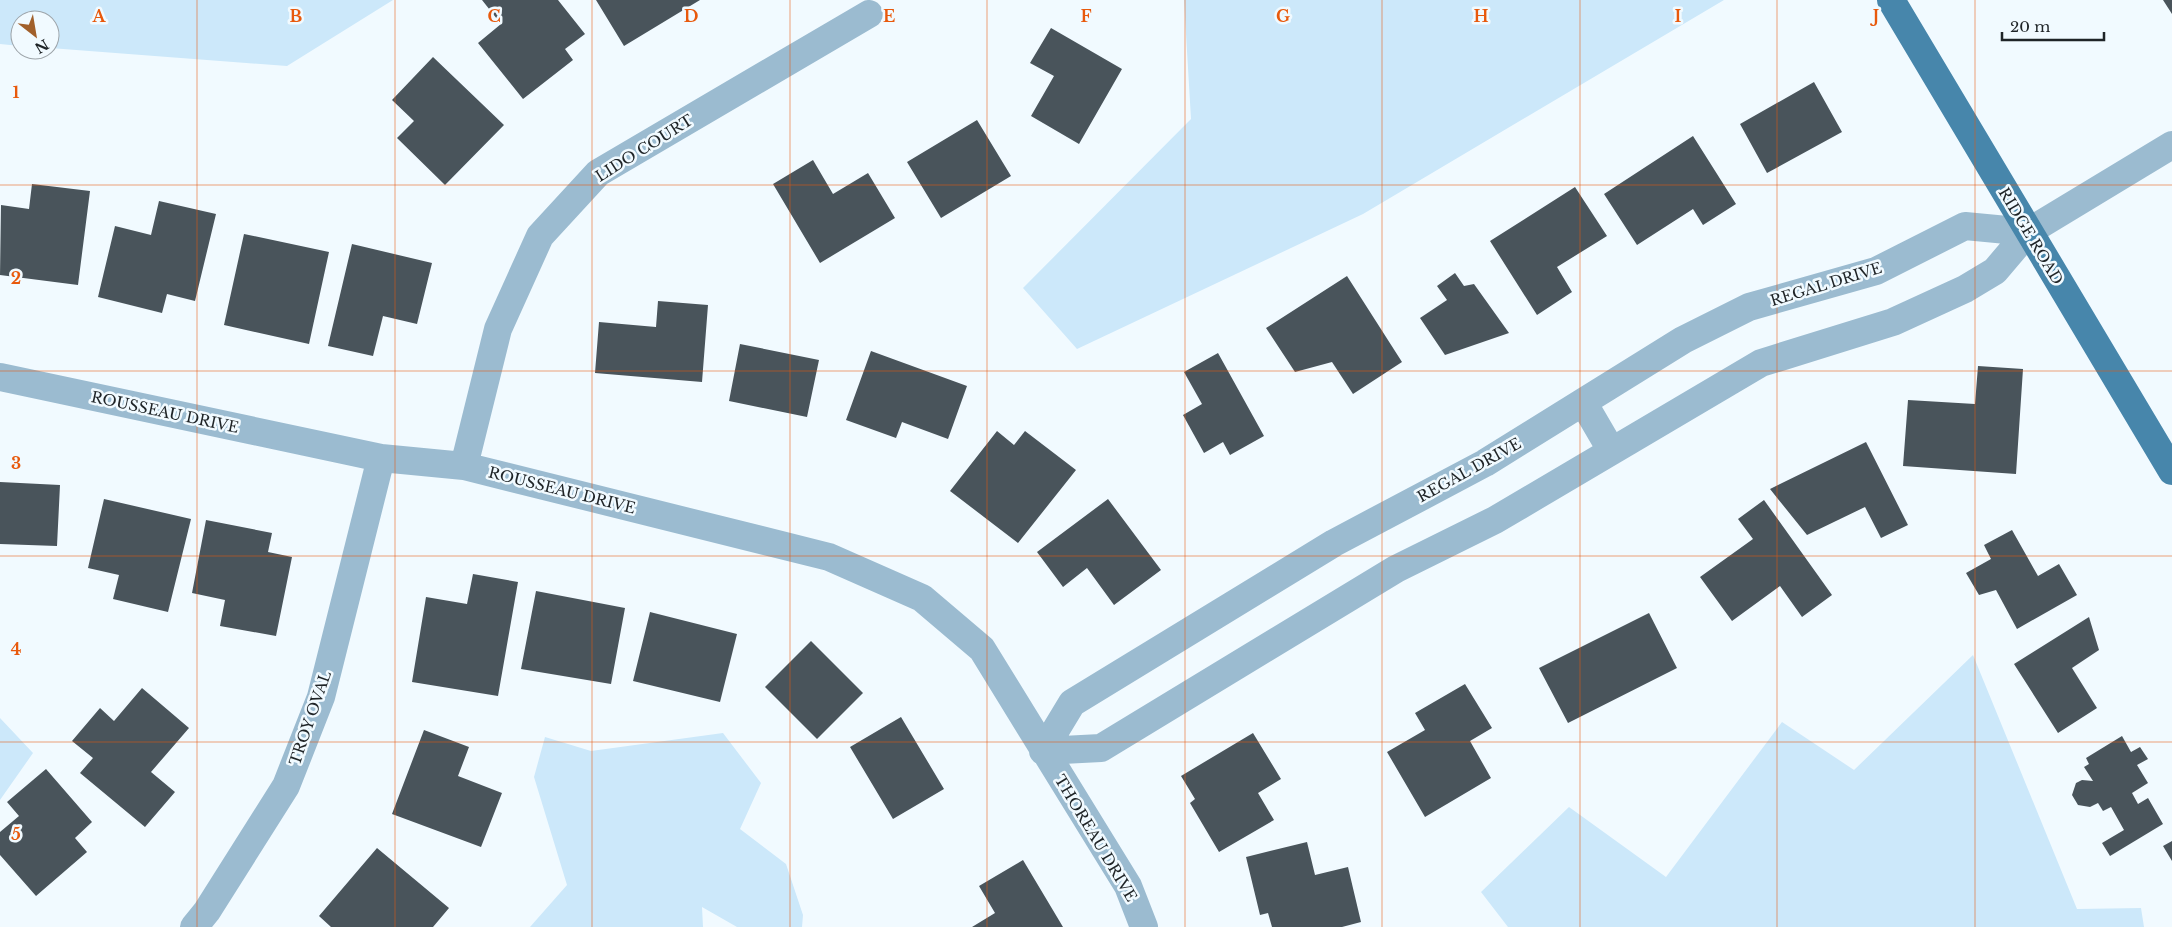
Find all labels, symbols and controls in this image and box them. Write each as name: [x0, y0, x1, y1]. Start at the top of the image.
text: A: [92, 6, 107, 26]
text: B: [290, 6, 303, 26]
text: C: [487, 6, 501, 26]
text: D: [684, 6, 698, 26]
text: E: [883, 6, 895, 26]
text: F: [1080, 6, 1092, 26]
text: G: [1276, 6, 1290, 26]
text: H: [1473, 6, 1489, 26]
text: I: [1675, 6, 1682, 26]
text: J: [1870, 6, 1879, 26]
north arrow: [10, 10, 60, 60]
scale bar: [2002, 10, 2104, 42]
text: 20 m: [2010, 17, 2050, 36]
text: N: [31, 35, 52, 57]
text: 1: [13, 82, 20, 102]
street label: LIDO COURT: [592, 110, 696, 186]
street label: RIDGE ROAD: [1995, 184, 2067, 288]
street label: REGAL DRIVE: [1768, 258, 1884, 310]
text: 2: [11, 268, 21, 288]
street label: ROUSSEAU DRIVE: [89, 387, 241, 437]
street label: REGAL DRIVE: [1414, 434, 1524, 506]
text: 3: [11, 453, 21, 473]
street label: ROUSSEAU DRIVE: [487, 463, 637, 517]
text: 4: [11, 639, 21, 659]
street label: TROY OVAL: [285, 668, 335, 768]
street label: THOREAU DRIVE: [1051, 771, 1141, 905]
text: 5: [11, 824, 21, 844]

